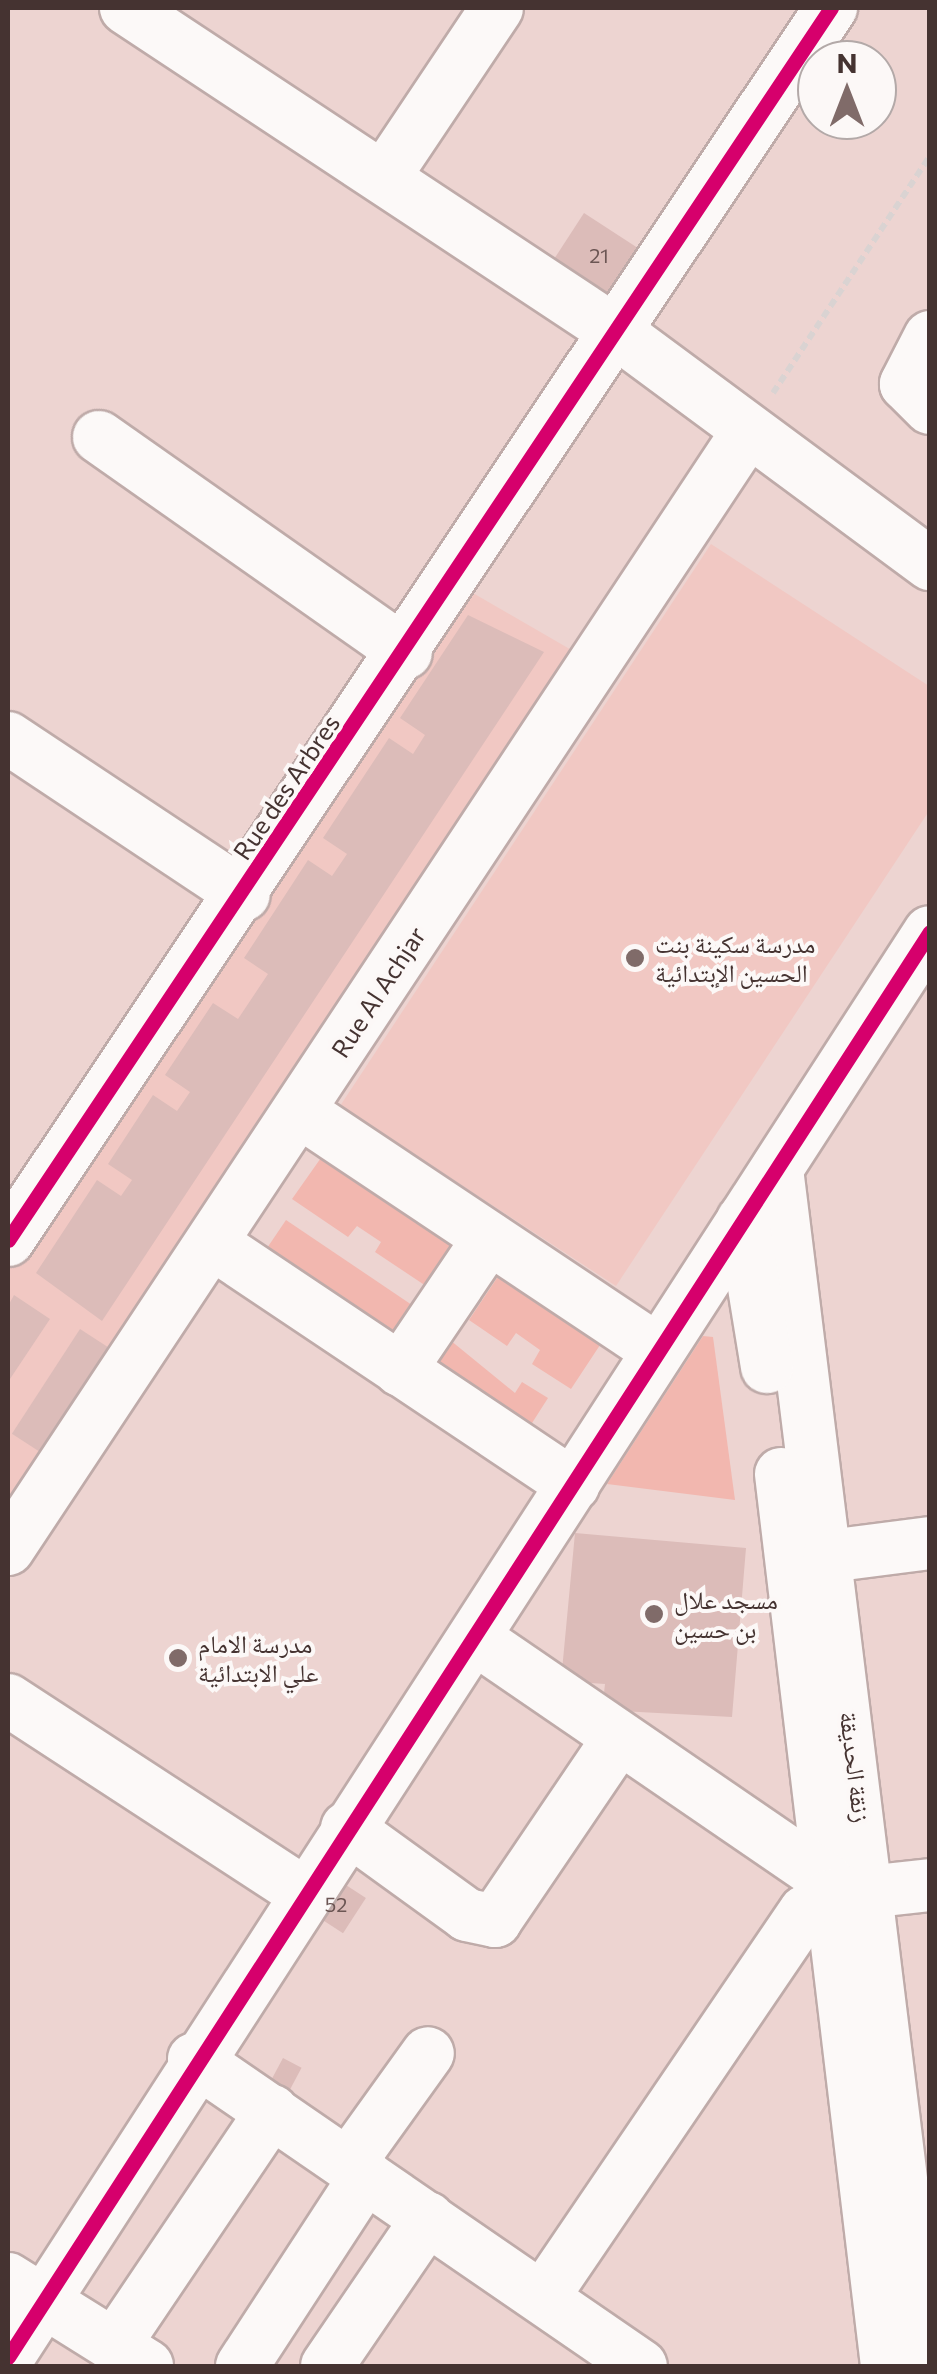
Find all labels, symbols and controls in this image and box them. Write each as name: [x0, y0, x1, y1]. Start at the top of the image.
north arrow: [797, 40, 897, 140]
text: N: [837, 45, 858, 79]
house number: 21: [589, 243, 609, 267]
street label: Rue des Arbres: [226, 709, 346, 865]
street label: Rue Al Achjar: [325, 921, 431, 1063]
place label: مدرسة سكينة بنت الحسين الإبتدائية: [655, 929, 815, 988]
marker: مدرسة سكينة بنت الحسين الإبتدائية: [624, 947, 646, 969]
place label: مسجد علال بن حسين: [674, 1585, 778, 1644]
marker: مسجد علال بن حسين: [643, 1603, 665, 1625]
place label: مدرسة الامام علي الابتدائية: [198, 1629, 318, 1688]
marker: مدرسة الامام علي الابتدائية: [167, 1647, 189, 1669]
street label: زنقة الحديقة: [834, 1710, 878, 1824]
house number: 52: [325, 1892, 347, 1916]

